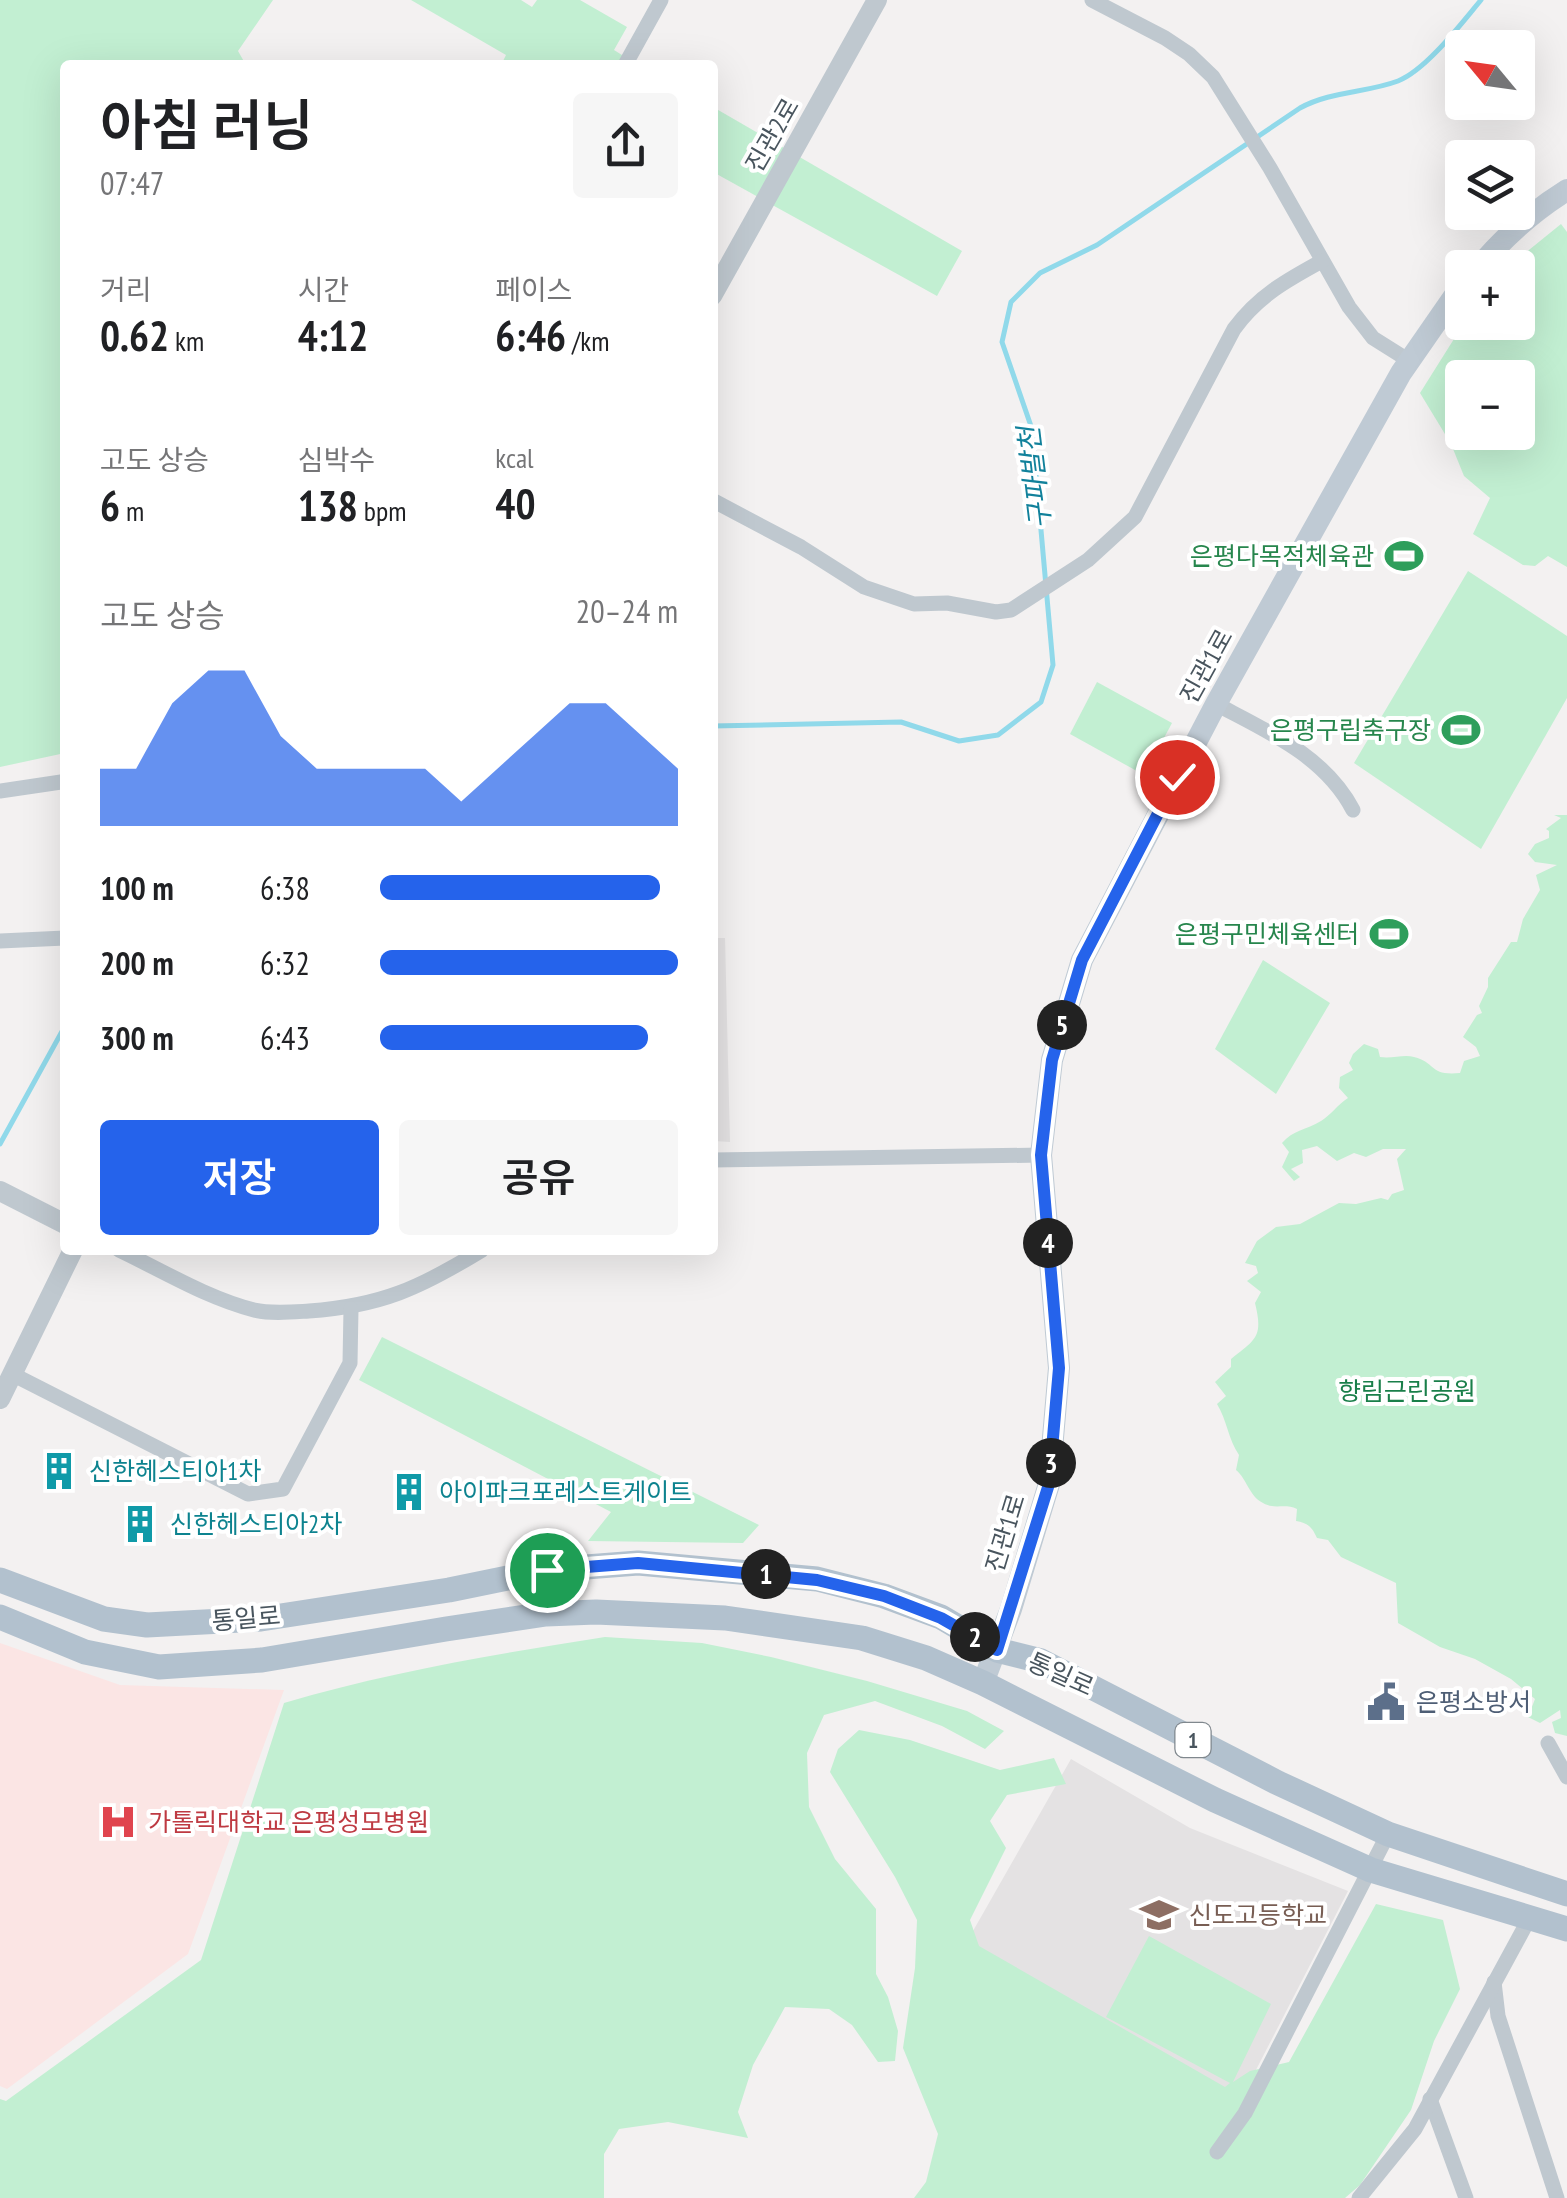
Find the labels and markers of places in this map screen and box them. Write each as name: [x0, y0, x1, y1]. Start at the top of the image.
sports icon: 은평다목적체육관: [1383, 535, 1425, 577]
place label: 은평다목적체육관: [1190, 540, 1374, 572]
sports icon: 은평구립축구장: [1440, 709, 1482, 751]
place label: 은평구립축구장: [1270, 714, 1431, 746]
pin: [1135, 735, 1220, 820]
sports icon: 은평구민체육센터: [1368, 913, 1410, 955]
place label: 은평구민체육센터: [1175, 918, 1359, 950]
pin: 5: [1037, 1000, 1087, 1050]
pin: 4: [1023, 1218, 1073, 1268]
pin: 3: [1026, 1438, 1076, 1488]
building icon: 신한헤스티아1차: [38, 1450, 80, 1492]
place label: 신한헤스티아1차: [89, 1455, 261, 1487]
building icon: 아이파크포레스트게이트: [388, 1471, 430, 1513]
place label: 아이파크포레스트게이트: [439, 1476, 692, 1508]
building icon: 신한헤스티아2차: [119, 1503, 161, 1545]
place label: 신한헤스티아2차: [170, 1508, 342, 1540]
pin: [505, 1528, 590, 1613]
pin: 1: [741, 1549, 791, 1599]
pin: 2: [950, 1612, 1000, 1662]
public building icon: 은평소방서: [1365, 1681, 1407, 1723]
place label: 은평소방서: [1416, 1686, 1531, 1718]
hospital icon: 가톨릭대학교 은평성모병원: [97, 1801, 139, 1843]
place label: 가톨릭대학교 은평성모병원: [148, 1806, 429, 1838]
school or university icon: 신도고등학교: [1138, 1894, 1180, 1936]
place label: 신도고등학교: [1189, 1899, 1327, 1931]

